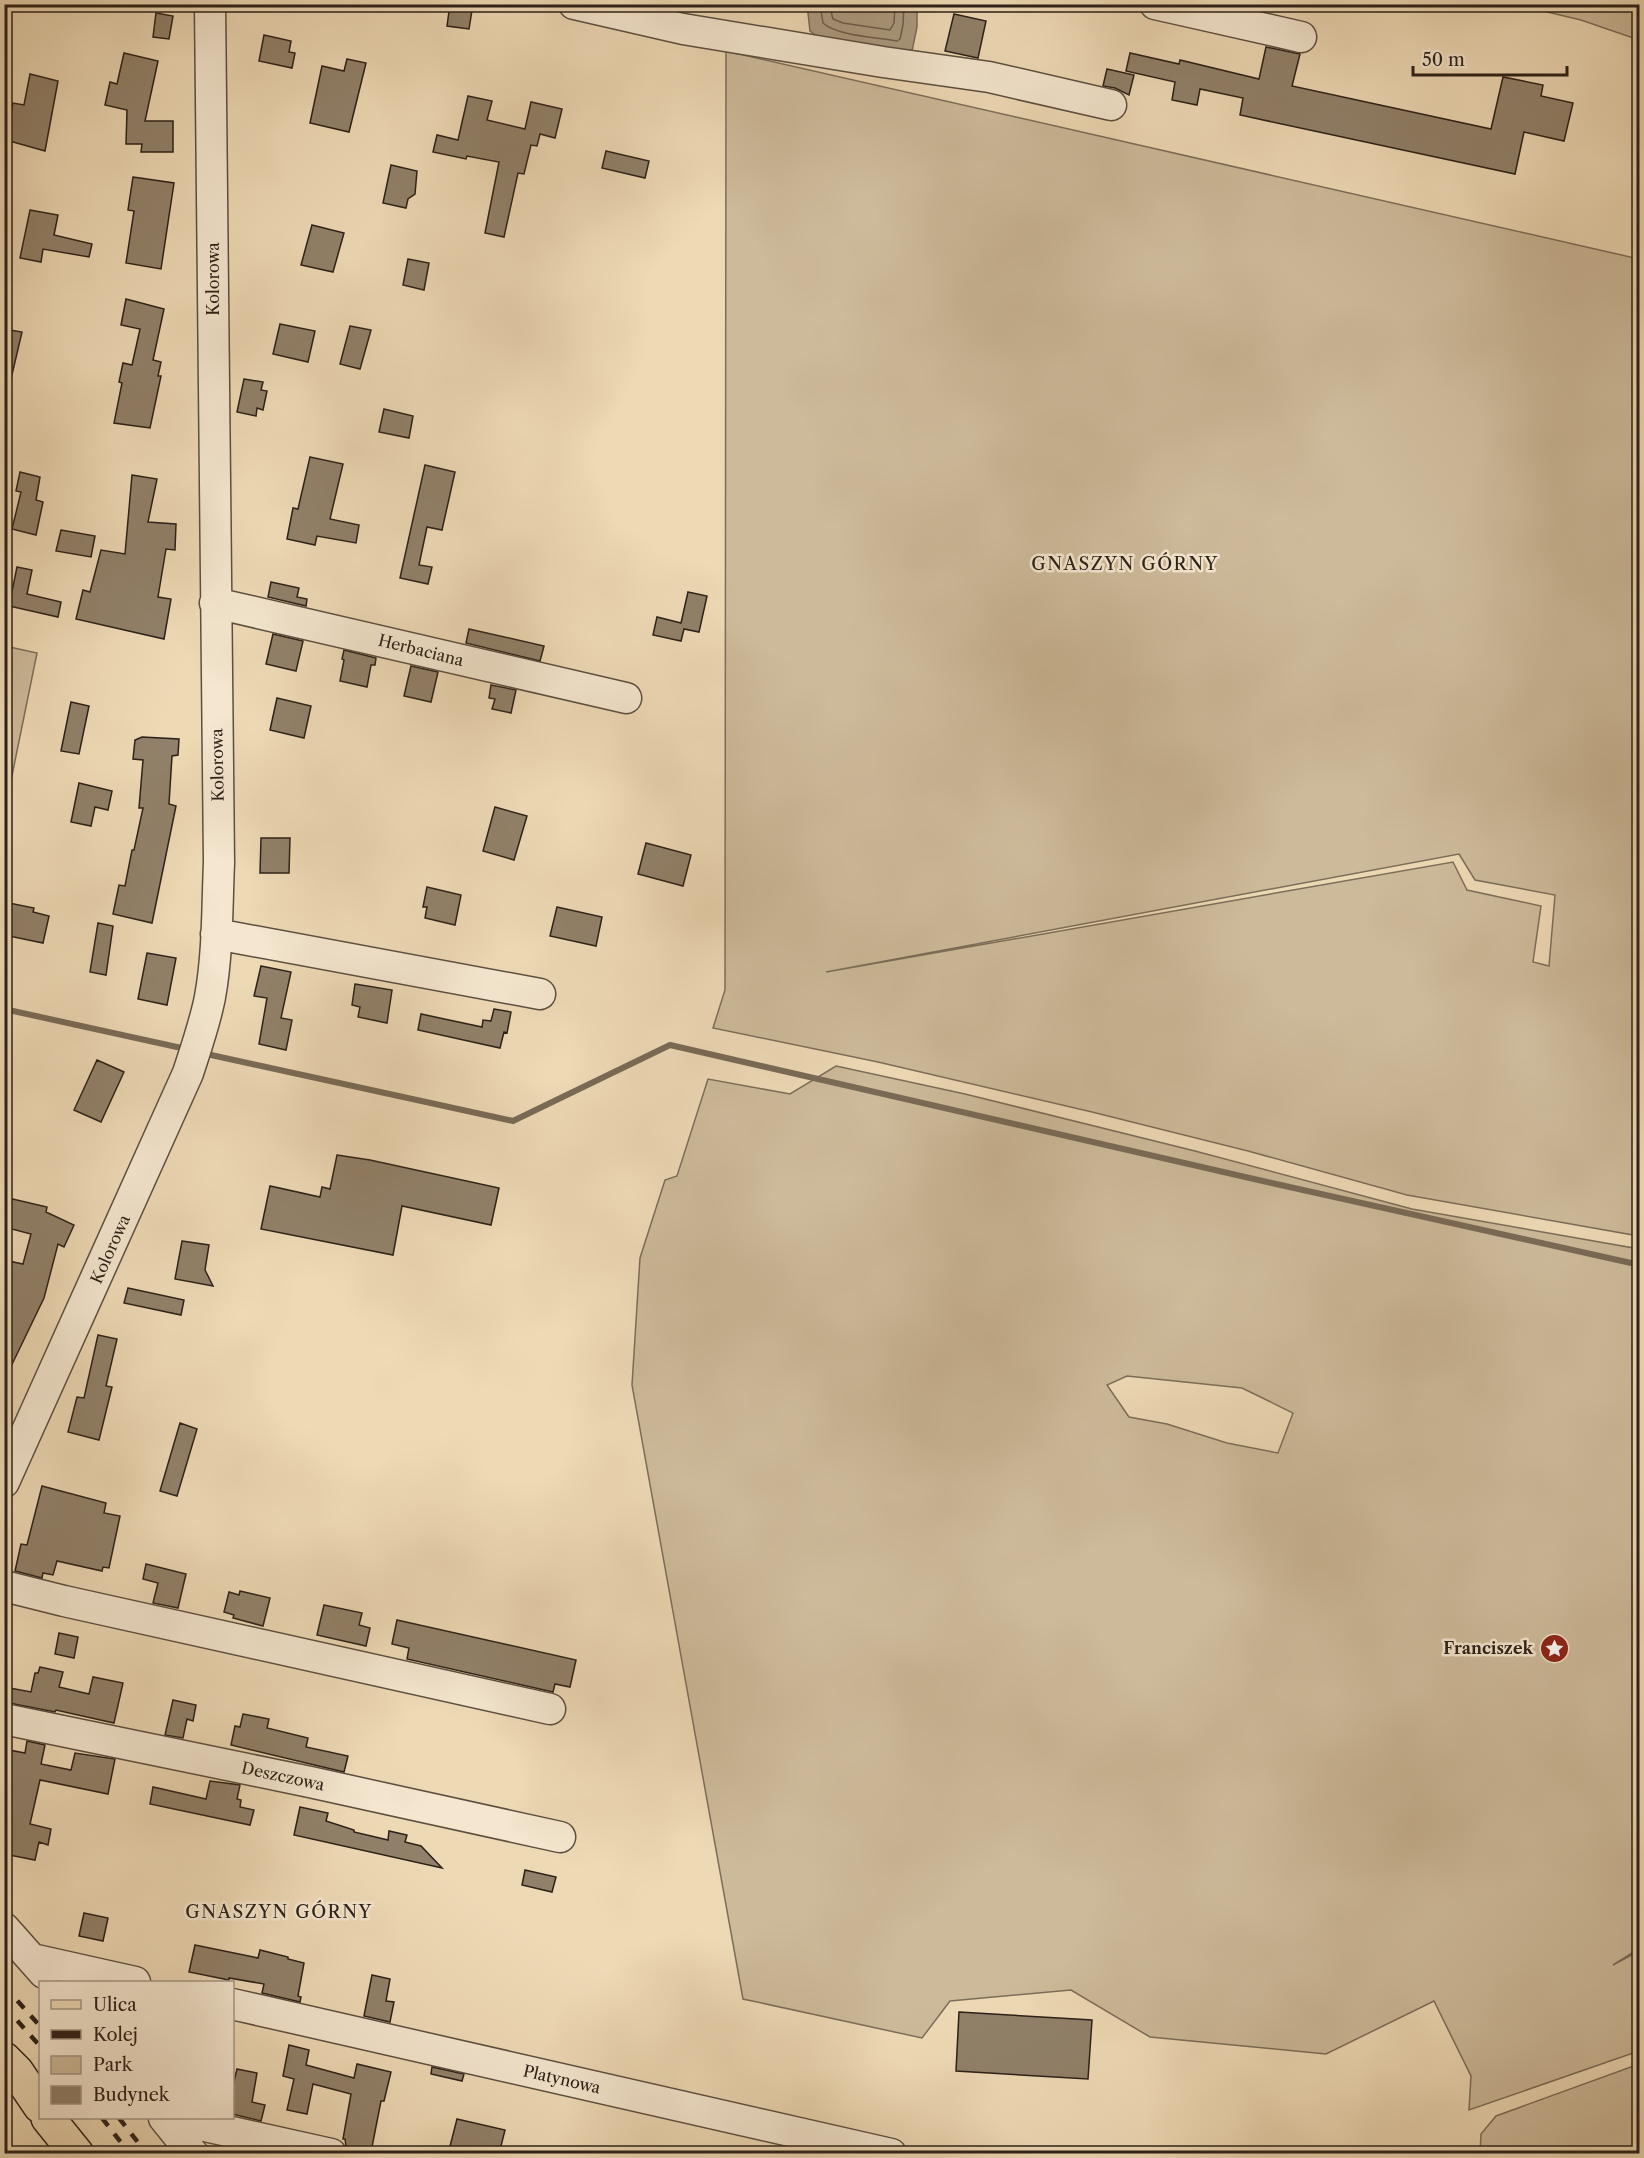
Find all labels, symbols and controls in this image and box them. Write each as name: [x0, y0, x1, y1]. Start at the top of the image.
scale bar: [1413, 39, 1568, 77]
text: 50 m: [1422, 49, 1465, 71]
street label: Kolorowa: [203, 242, 223, 316]
district label: GNASZYN GÓRNY: [1031, 552, 1219, 575]
street label: Herbaciana: [376, 630, 466, 670]
street label: Kolorowa: [206, 728, 228, 802]
street label: Kolorowa: [86, 1211, 134, 1287]
place icon: Franciszek: [1538, 1632, 1570, 1664]
place label: Franciszek: [1443, 1638, 1533, 1658]
street label: Deszczowa: [240, 1757, 327, 1795]
district label: GNASZYN GÓRNY: [185, 1900, 373, 1923]
legend: [39, 1981, 234, 2119]
text: Ulica: [93, 1994, 137, 2016]
text: Kolej: [93, 2024, 138, 2046]
text: Park: [93, 2054, 134, 2076]
street label: Platynowa: [521, 2060, 603, 2098]
text: Budynek: [93, 2084, 171, 2106]

